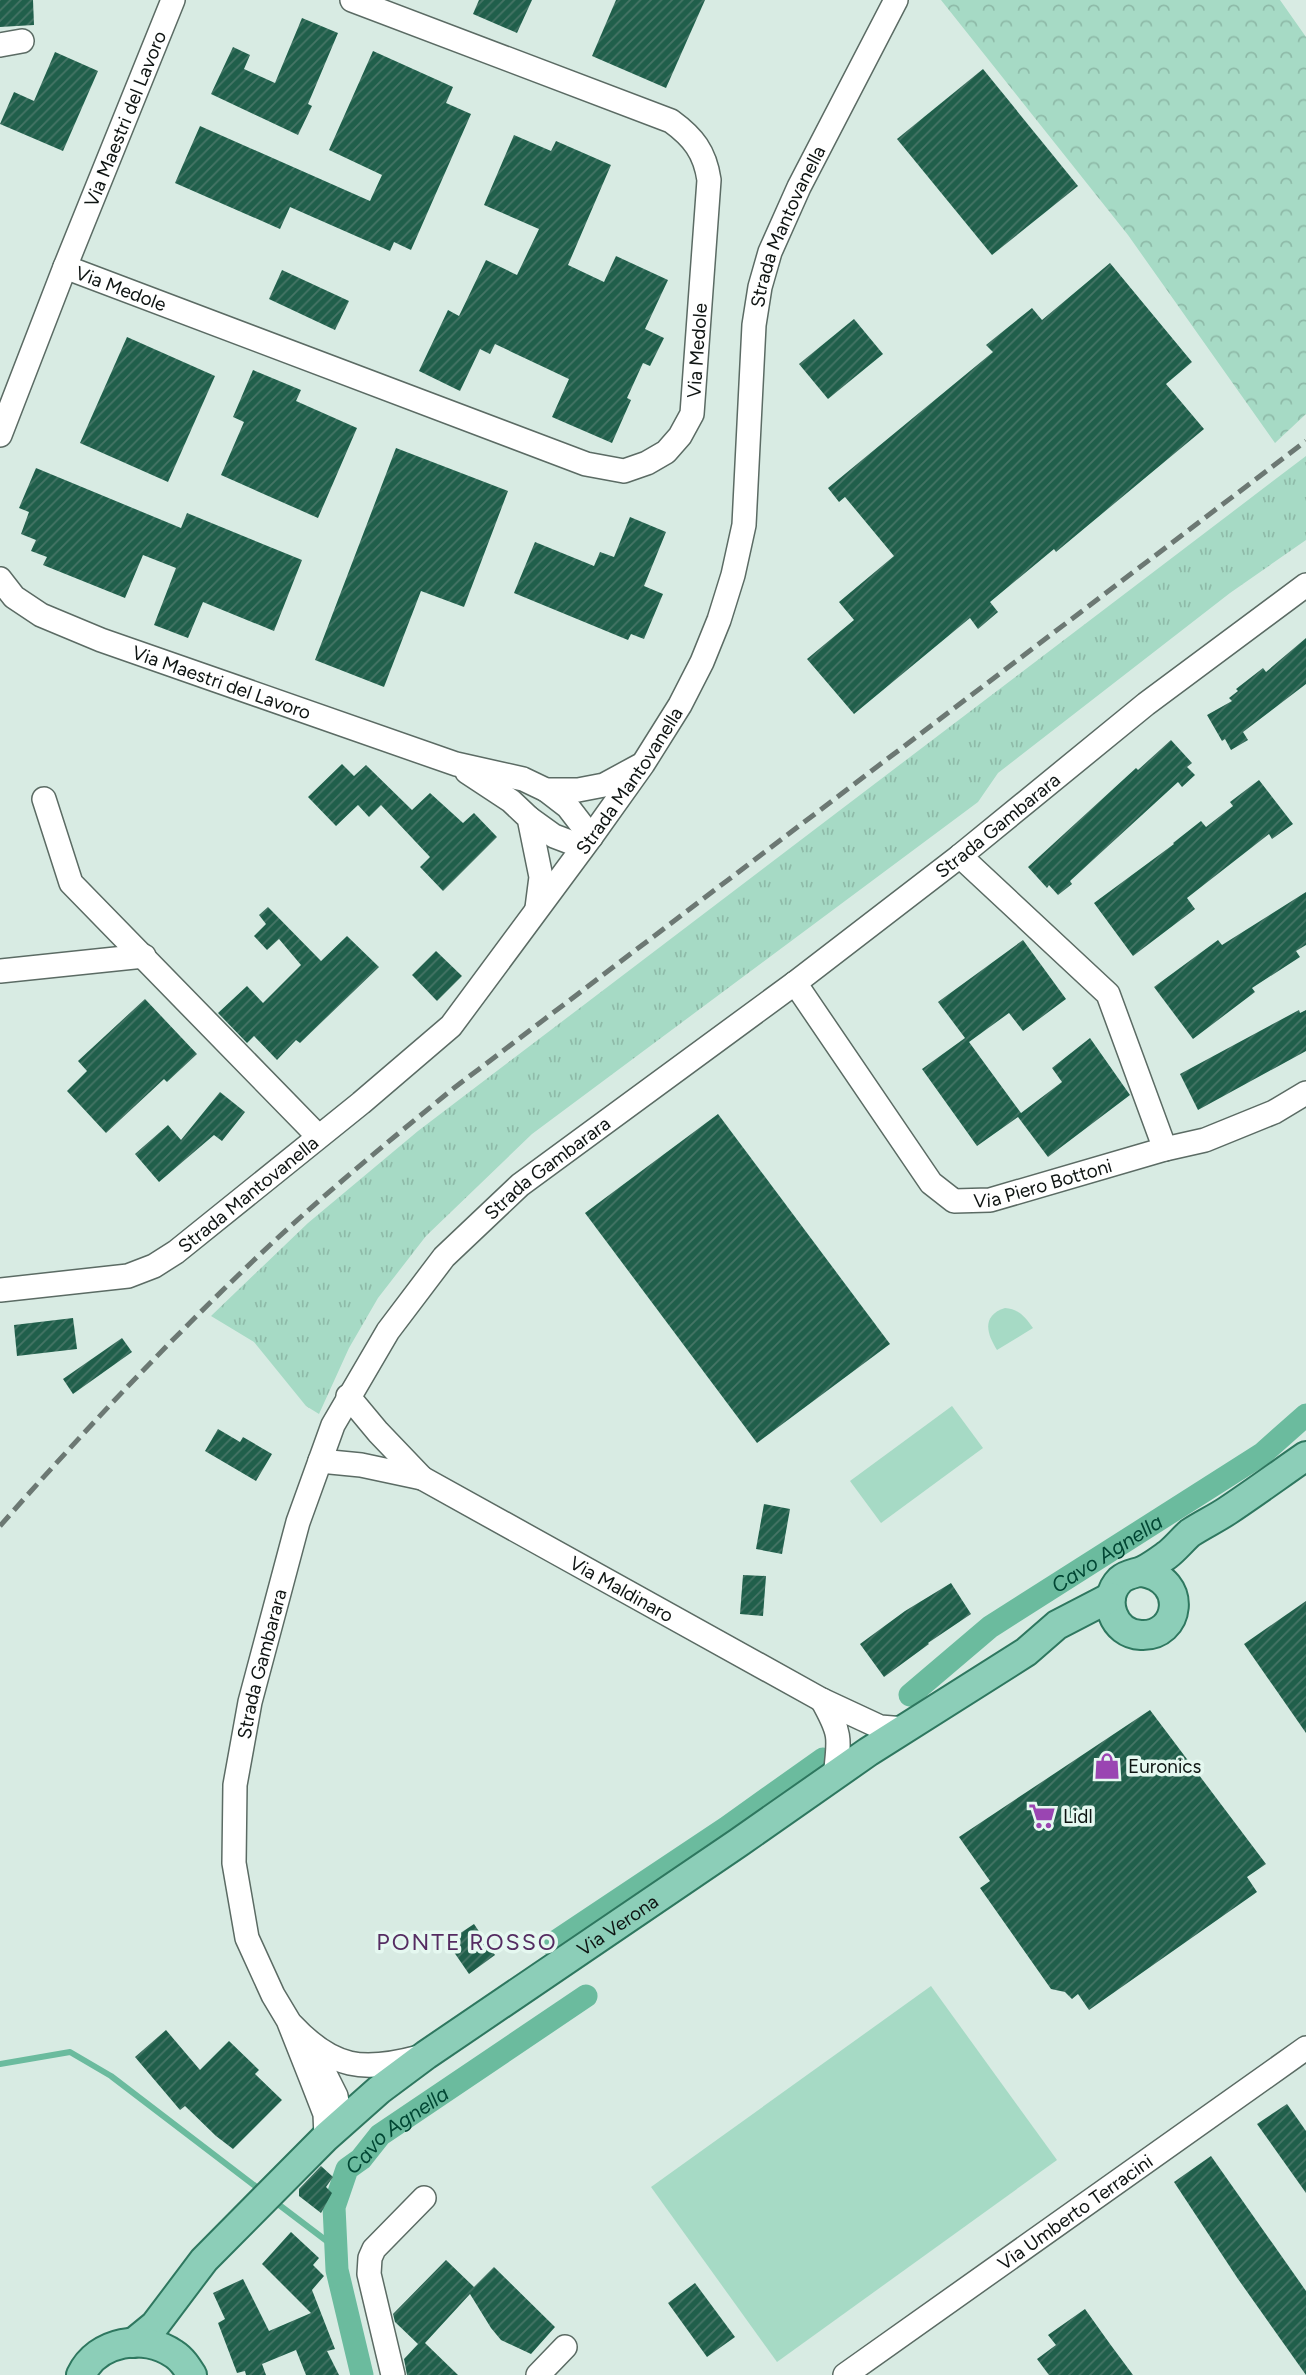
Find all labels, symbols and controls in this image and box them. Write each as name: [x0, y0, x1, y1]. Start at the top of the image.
street label: Via Maestri del Lavoro: [79, 27, 171, 210]
street label: Strada Mantovanella: [745, 142, 830, 309]
street label: Via Medole: [73, 261, 170, 316]
street label: Via Medole: [682, 302, 712, 399]
street label: Via Maestri del Lavoro: [129, 640, 314, 724]
street label: Strada Mantovanella: [571, 703, 687, 859]
street label: Strada Gambarara: [930, 768, 1064, 883]
street label: Strada Gambarara: [479, 1111, 615, 1224]
street label: Strada Mantovanella: [173, 1131, 323, 1257]
street label: Via Piero Bottoni: [973, 1154, 1115, 1212]
water label: Cavo Agnella: [1046, 1508, 1167, 1598]
street label: Via Maldinaro: [566, 1551, 678, 1627]
street label: Strada Gambarara: [232, 1586, 291, 1741]
shop icon: Euronics: [1092, 1751, 1122, 1781]
place label: Euronics: [1128, 1755, 1202, 1778]
supermarket icon: Lidl: [1027, 1801, 1057, 1831]
place label: Lidl: [1063, 1805, 1093, 1828]
street label: Via Verona: [573, 1889, 662, 1960]
district label: PONTE ROSSO: [376, 1928, 558, 1956]
water label: Cavo Agnella: [340, 2080, 453, 2179]
street label: Via Umberto Terracini: [993, 2149, 1157, 2275]

